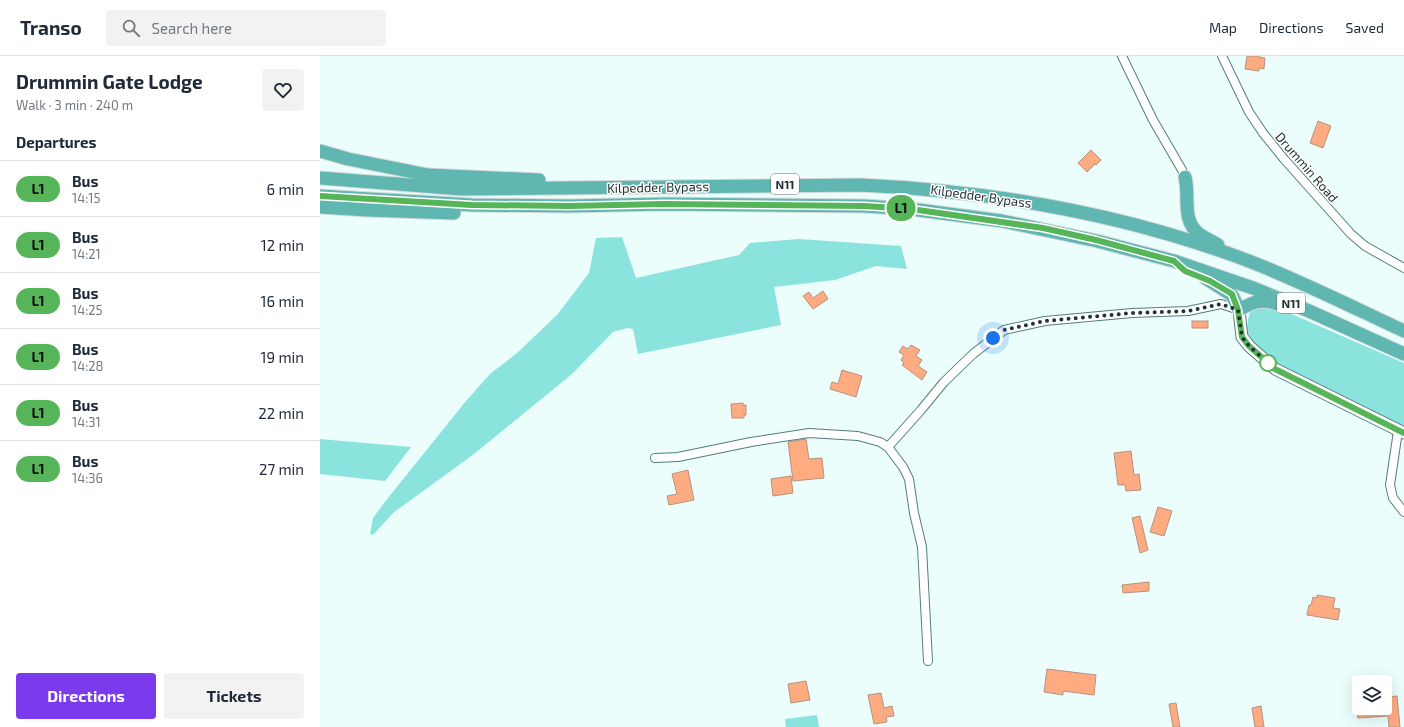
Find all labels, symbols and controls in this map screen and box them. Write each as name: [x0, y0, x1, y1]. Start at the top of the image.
search box: [106, 10, 386, 46]
text: Transo: [20, 16, 82, 39]
icon: search: [120, 17, 142, 39]
text: Search here: [152, 19, 232, 37]
text: Map: [1209, 19, 1237, 36]
text: Directions: [1259, 19, 1324, 36]
text: Saved: [1346, 19, 1384, 36]
button: heart: [262, 69, 304, 111]
text: Drummin Gate Lodge: [16, 70, 203, 93]
text: Walk · 3 min · 240 m: [16, 97, 133, 113]
street label: Drummin Road: [1272, 129, 1342, 205]
text: Departures: [16, 133, 96, 151]
text: Bus: [72, 172, 98, 190]
road number: N11: [771, 174, 799, 194]
street label: Kilpedder Bypass: [607, 178, 709, 196]
text: L1: [32, 180, 44, 197]
text: 6 min: [266, 180, 304, 198]
street label: Kilpedder Bypass: [929, 181, 1033, 211]
text: 14:15: [72, 190, 100, 206]
line badge: L1: [883, 195, 919, 221]
text: L1: [895, 199, 907, 216]
text: Bus: [72, 228, 98, 246]
text: L1: [32, 236, 44, 253]
text: 12 min: [261, 236, 304, 254]
text: 14:21: [72, 246, 101, 262]
text: Bus: [72, 284, 98, 302]
text: L1: [32, 292, 44, 309]
text: 16 min: [261, 292, 304, 310]
road number: N11: [1277, 293, 1305, 313]
text: 14:25: [72, 302, 103, 318]
your location: [983, 328, 1003, 348]
text: Bus: [72, 340, 98, 358]
text: L1: [32, 348, 44, 365]
text: 19 min: [261, 348, 304, 366]
unlabelled marker: [1259, 354, 1277, 372]
text: 14:28: [72, 358, 103, 374]
text: Bus: [72, 396, 98, 414]
text: L1: [32, 404, 44, 421]
text: 22 min: [258, 404, 304, 422]
text: 14:31: [72, 414, 101, 430]
text: Bus: [72, 452, 98, 470]
text: L1: [32, 460, 44, 477]
text: 27 min: [259, 460, 304, 478]
text: 14:36: [72, 470, 103, 486]
button: Directions: [16, 673, 156, 719]
button: Tickets: [164, 673, 304, 719]
map controls: [1352, 675, 1392, 715]
button: layers: [1352, 675, 1392, 715]

